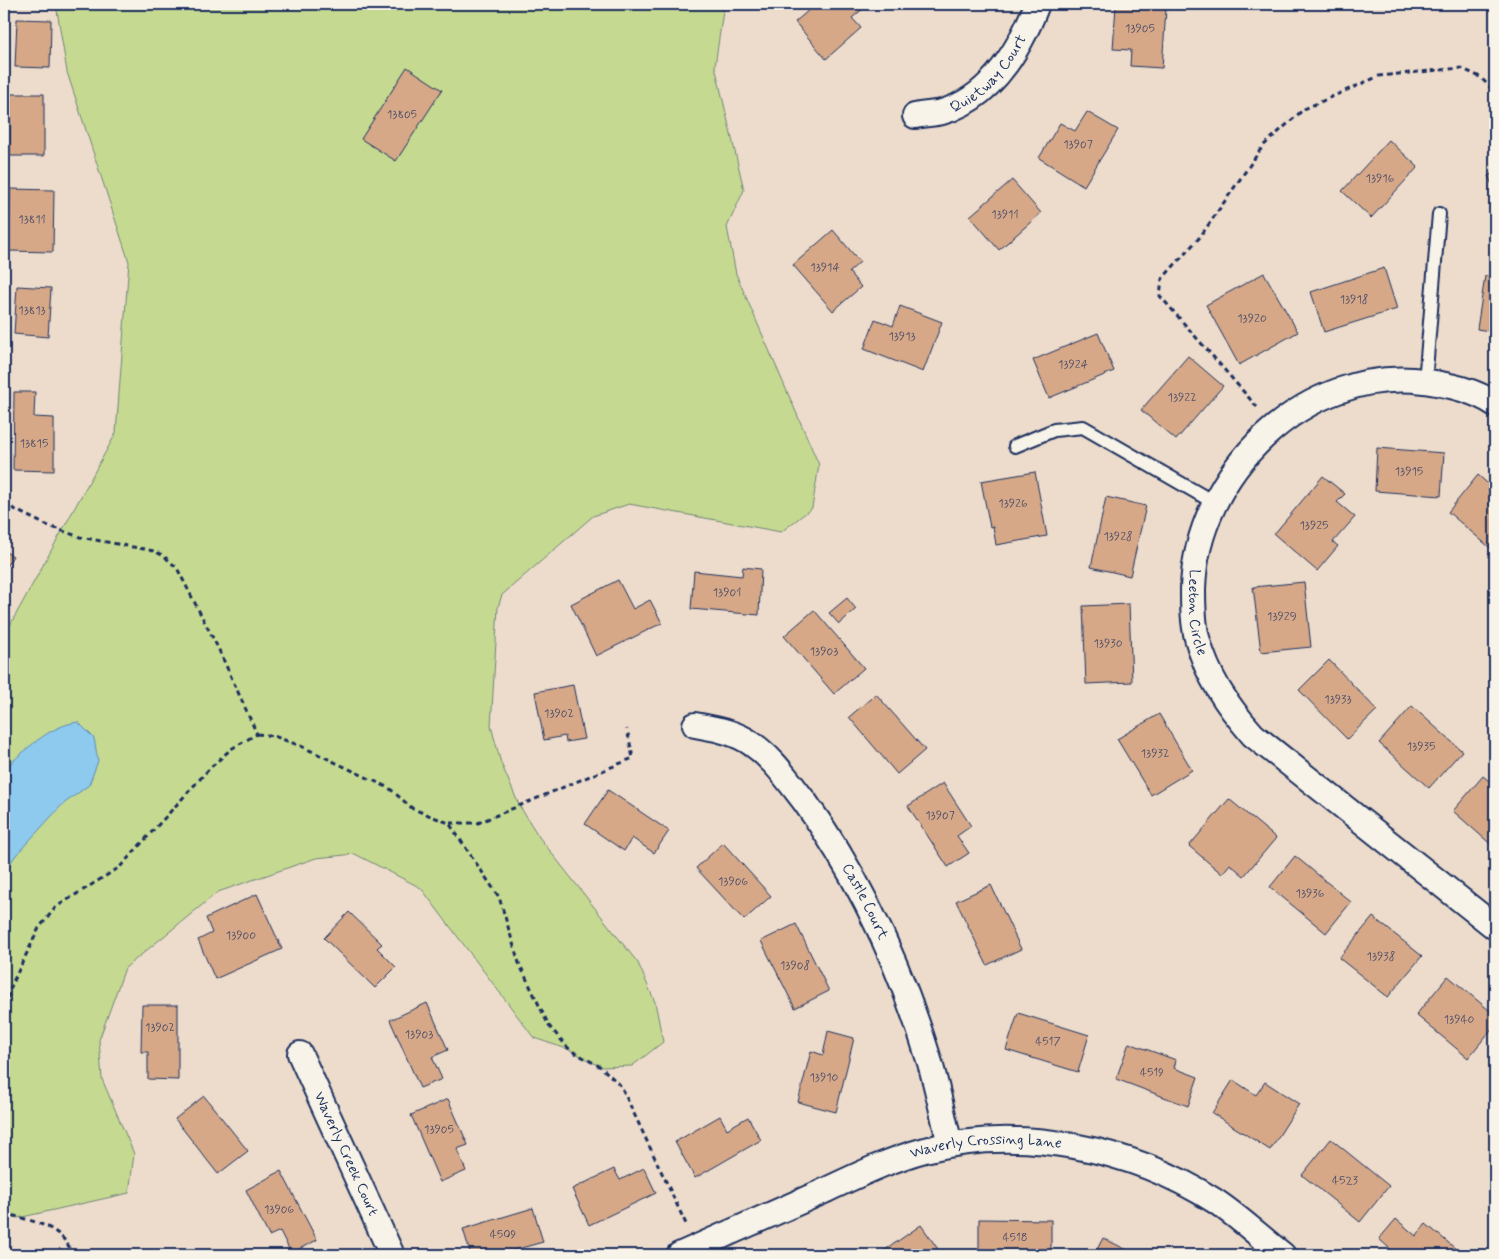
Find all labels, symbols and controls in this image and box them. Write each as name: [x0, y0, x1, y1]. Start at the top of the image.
house number: 13905: [1125, 21, 1155, 37]
street label: Quietway Court: [947, 31, 1032, 118]
house number: 13805: [387, 107, 417, 123]
house number: 13907: [1063, 137, 1093, 153]
house number: 13916: [1366, 171, 1395, 187]
house number: 13911: [991, 207, 1019, 223]
house number: 13811: [18, 212, 46, 228]
house number: 13914: [810, 260, 840, 276]
house number: 13918: [1340, 292, 1368, 308]
house number: 13813: [18, 303, 46, 319]
house number: 13920: [1237, 311, 1267, 327]
house number: 13913: [888, 329, 916, 345]
house number: 13924: [1058, 357, 1088, 373]
house number: 13922: [1168, 390, 1196, 406]
house number: 13815: [20, 436, 48, 452]
house number: 13915: [1395, 464, 1423, 480]
house number: 13926: [998, 496, 1028, 512]
house number: 13925: [1299, 518, 1329, 534]
house number: 13928: [1103, 529, 1133, 545]
street label: Leeton Circle: [1183, 568, 1212, 658]
house number: 13901: [713, 585, 741, 601]
house number: 13929: [1267, 609, 1297, 625]
house number: 13930: [1093, 636, 1123, 652]
house number: 13903: [810, 644, 838, 660]
house number: 13933: [1324, 692, 1352, 708]
house number: 13902: [544, 706, 574, 722]
house number: 13935: [1407, 739, 1435, 755]
house number: 13932: [1141, 746, 1169, 762]
house number: 13907: [925, 808, 955, 824]
street label: Castle Court: [837, 860, 893, 943]
house number: 13906: [718, 874, 748, 890]
house number: 13936: [1296, 886, 1325, 902]
house number: 13900: [226, 928, 256, 944]
house number: 13938: [1367, 949, 1395, 965]
house number: 13908: [780, 958, 810, 974]
house number: 13940: [1444, 1012, 1474, 1028]
house number: 13902: [145, 1020, 175, 1036]
house number: 13903: [405, 1027, 433, 1043]
house number: 4517: [1035, 1034, 1061, 1050]
house number: 4519: [1140, 1065, 1164, 1081]
house number: 13910: [810, 1070, 839, 1086]
street label: Waverly Creek Court: [309, 1089, 383, 1220]
house number: 13905: [424, 1122, 454, 1138]
street label: Waverly Crossing Lane: [908, 1130, 1063, 1164]
house number: 4523: [1332, 1173, 1359, 1189]
house number: 13906: [264, 1202, 294, 1218]
house number: 4509: [490, 1227, 516, 1243]
house number: 4518: [1003, 1230, 1027, 1246]

